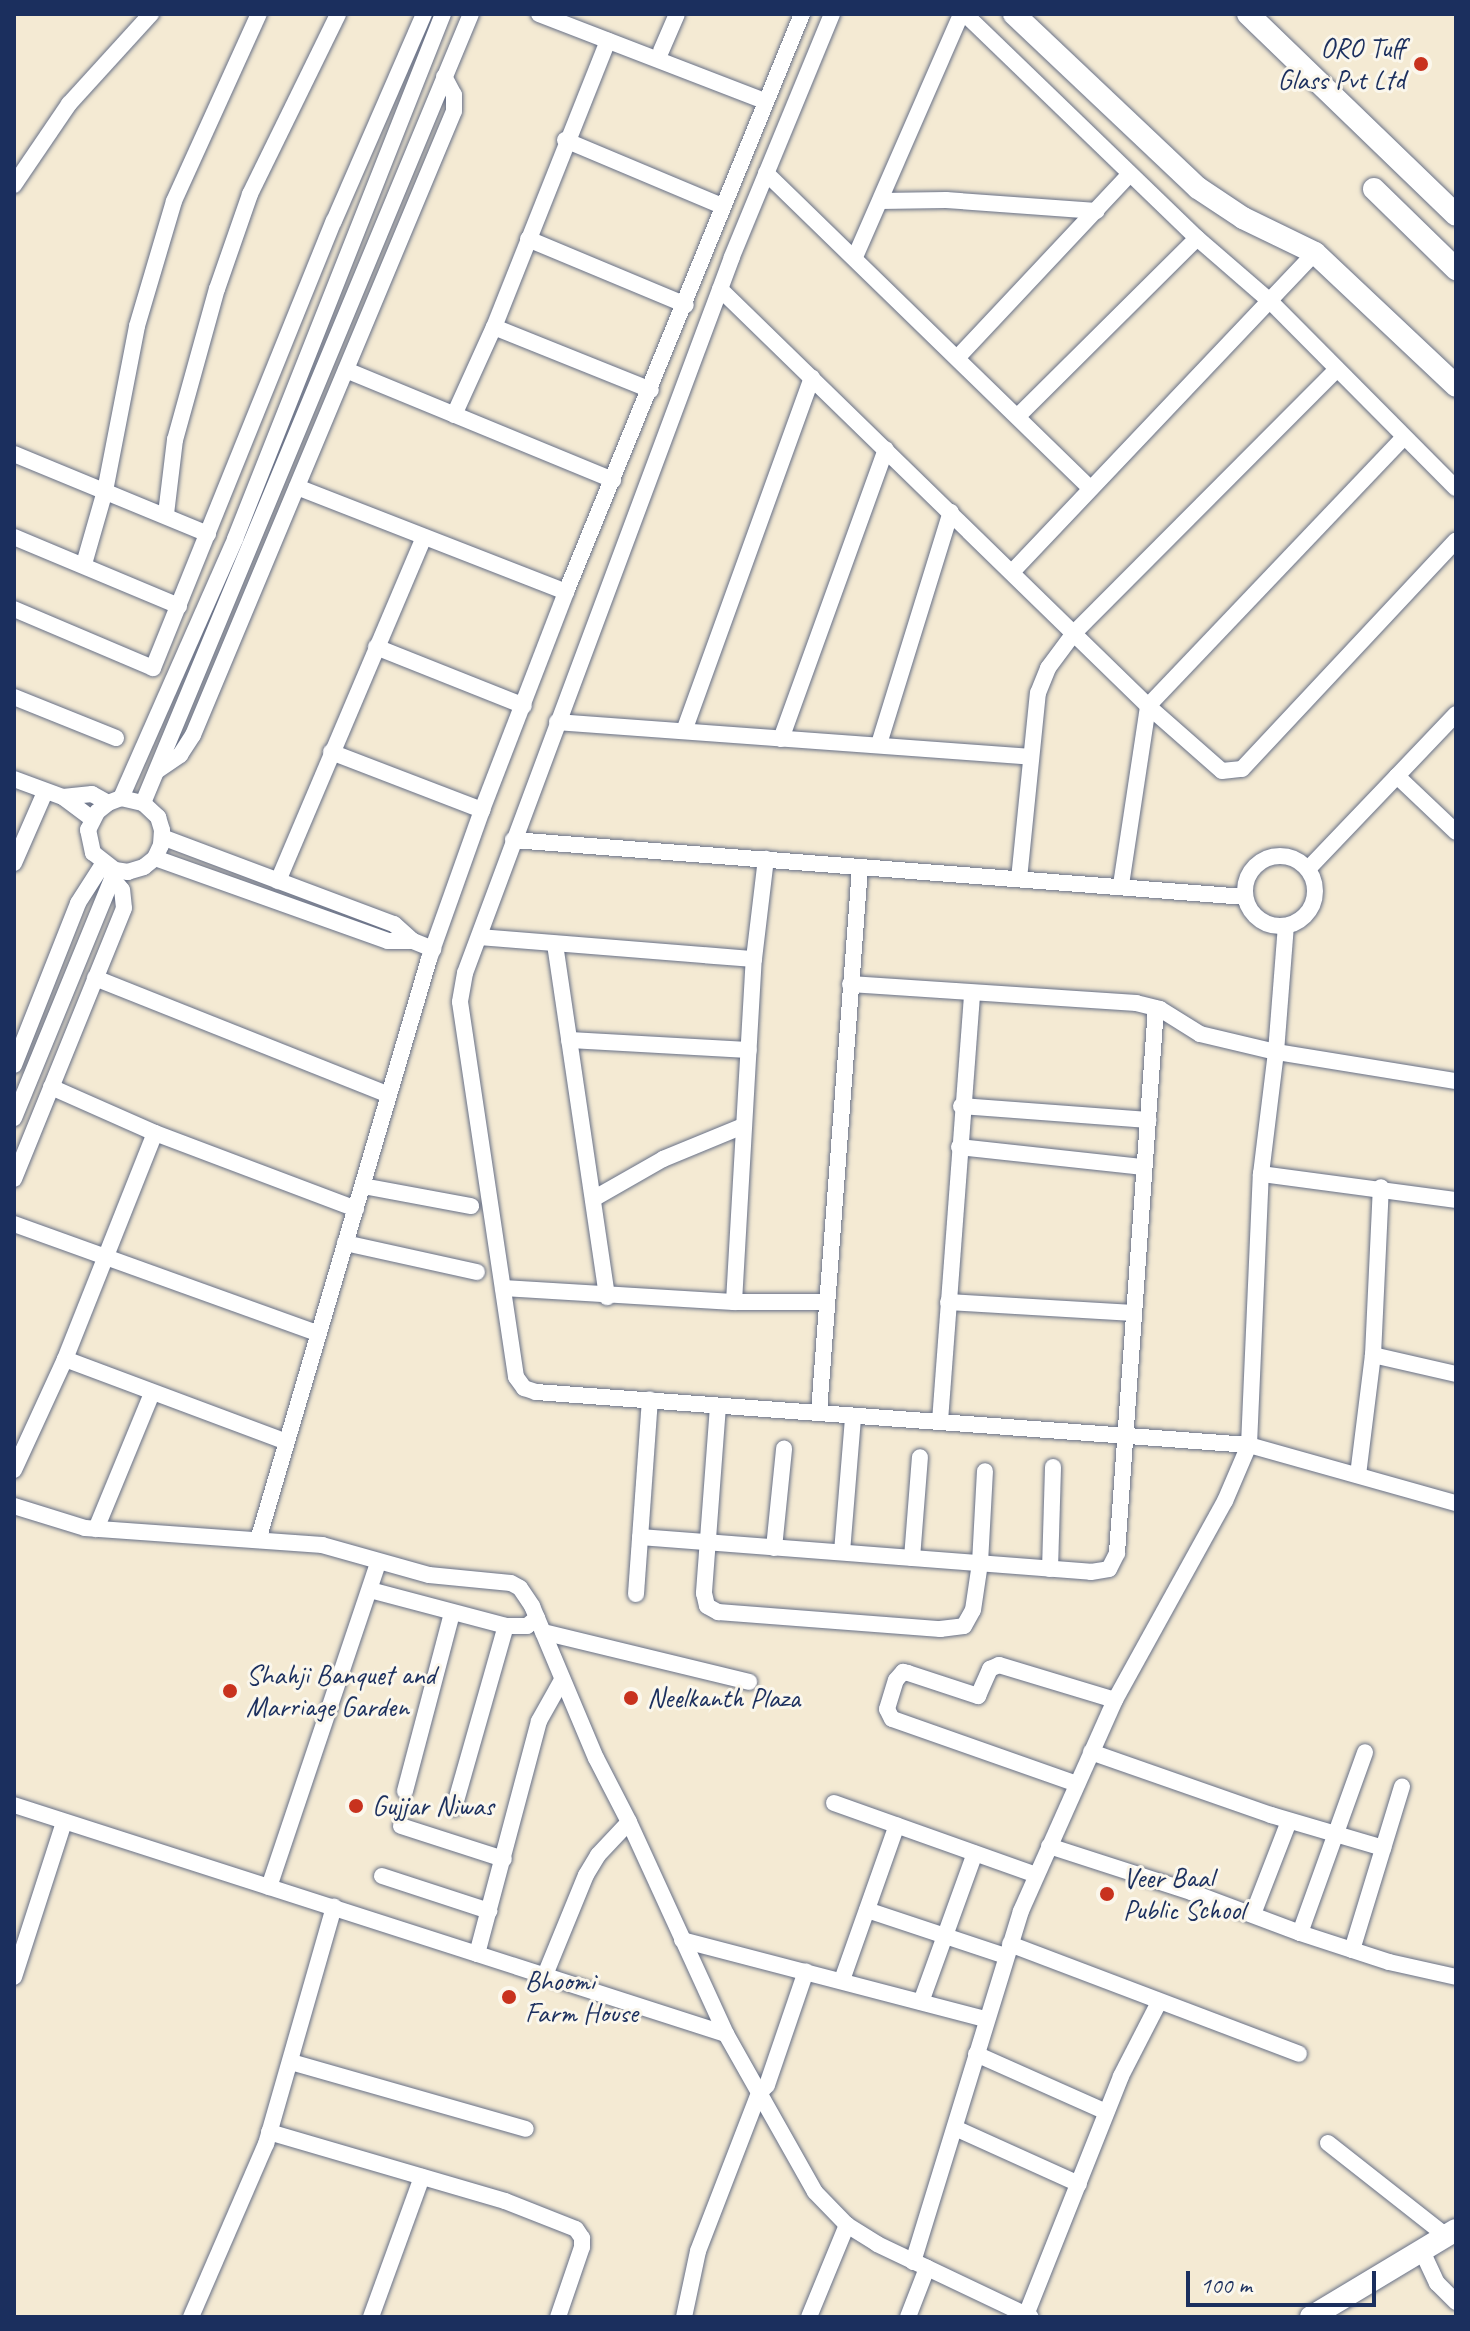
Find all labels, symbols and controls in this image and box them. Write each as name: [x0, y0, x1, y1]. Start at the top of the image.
place label: ORO Tuff Glass Pvt Ltd: [1278, 31, 1405, 97]
marker: ORO Tuff Glass Pvt Ltd: [1412, 55, 1430, 73]
place label: Shahji Banquet and Marriage Garden: [246, 1658, 437, 1724]
place label: Neelkanth Plaza: [647, 1681, 800, 1715]
marker: Shahji Banquet and Marriage Garden: [221, 1682, 239, 1700]
marker: Neelkanth Plaza: [622, 1689, 640, 1707]
place label: Gujjar Niwas: [372, 1789, 493, 1823]
marker: Gujjar Niwas: [347, 1797, 365, 1815]
place label: Veer Baal Public School: [1123, 1861, 1245, 1927]
marker: Veer Baal Public School: [1098, 1885, 1116, 1903]
place label: Bhoomi Farm House: [525, 1964, 638, 2030]
marker: Bhoomi Farm House: [500, 1988, 518, 2006]
scale bar: [1190, 2255, 1380, 2305]
text: 100 m: [1200, 2270, 1252, 2300]

